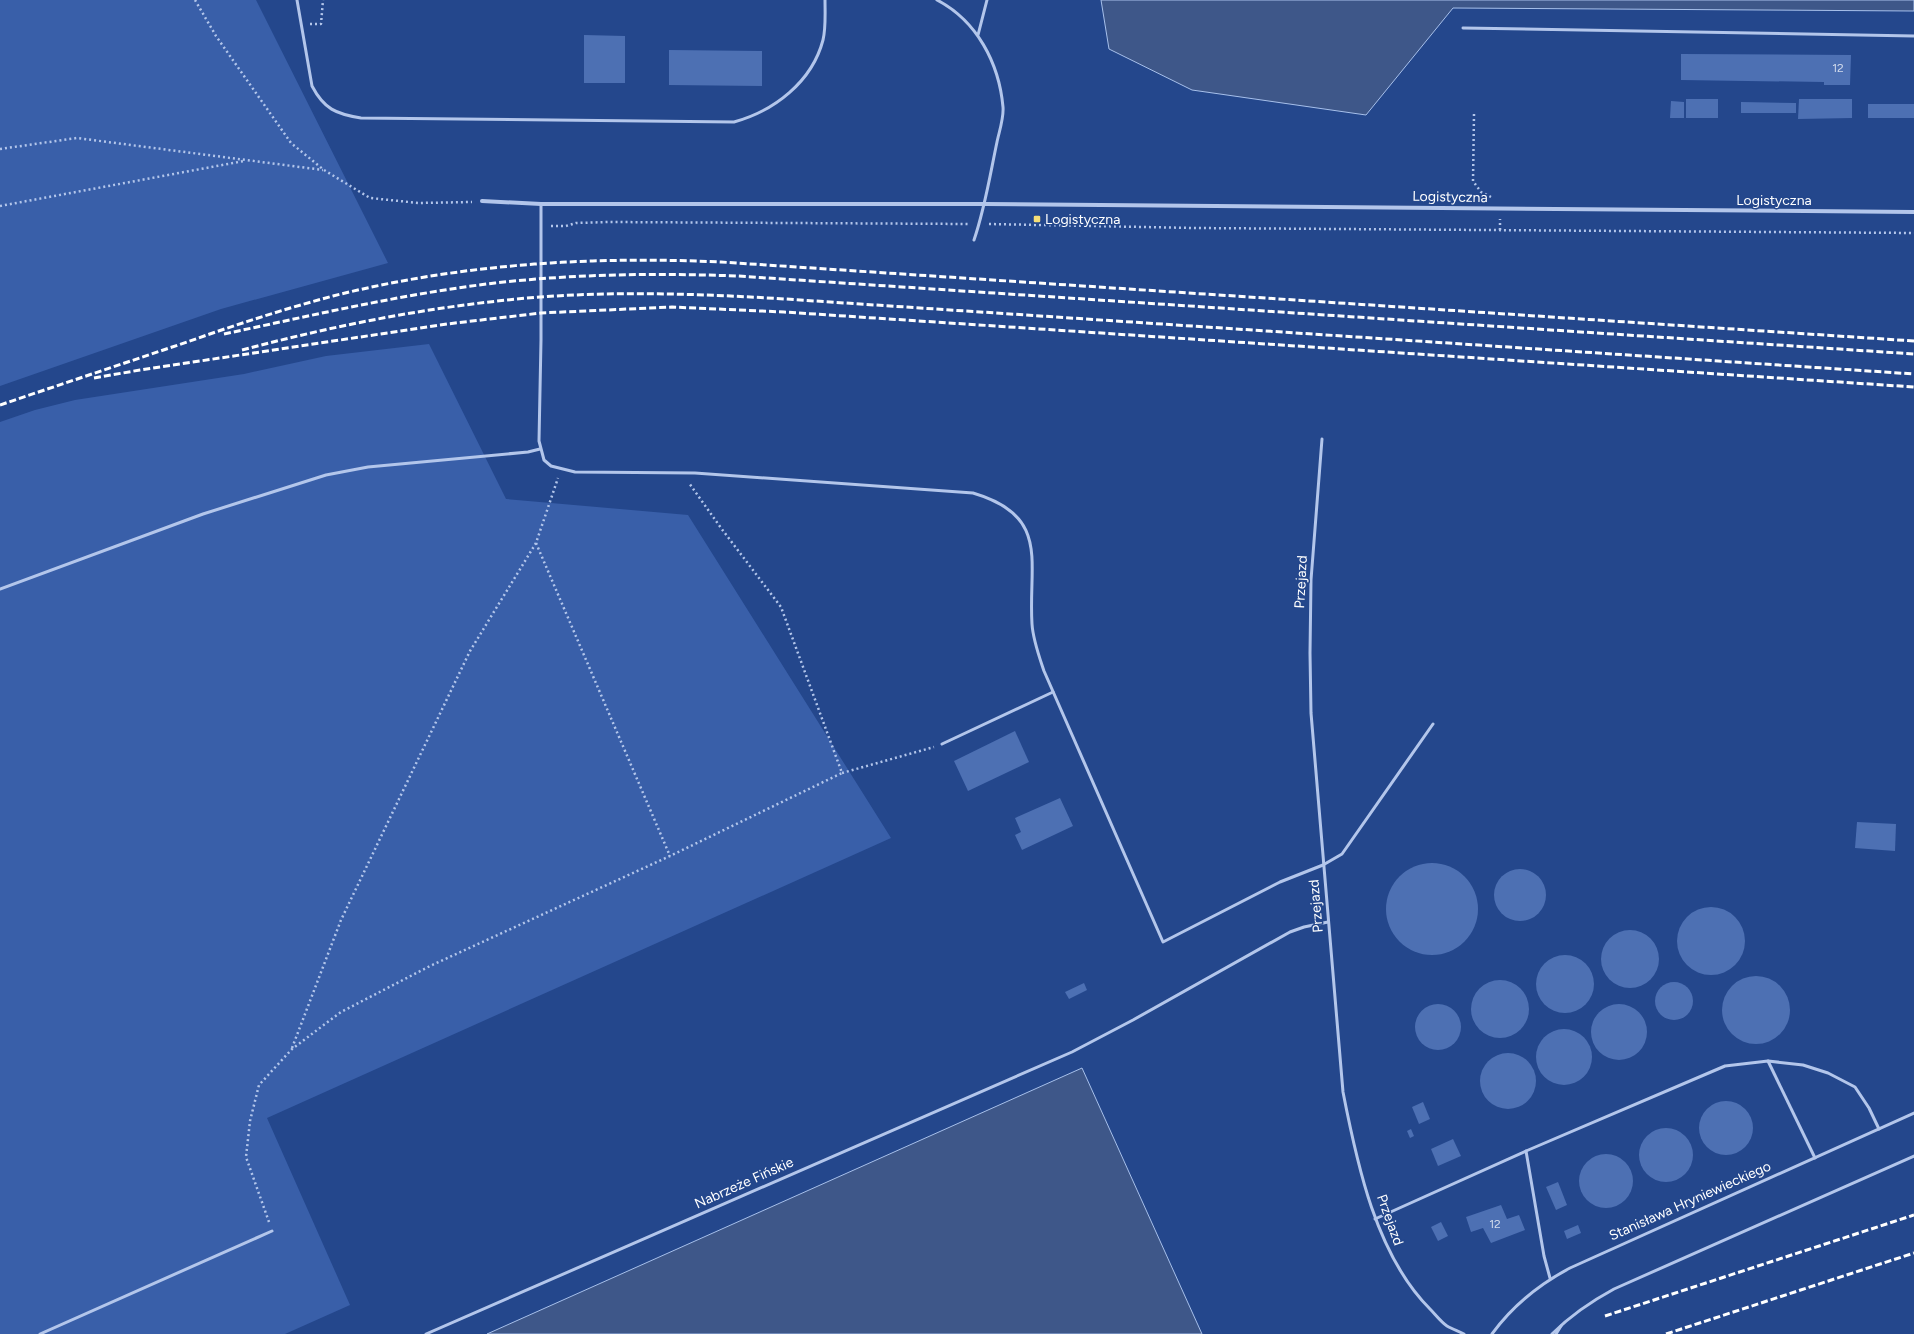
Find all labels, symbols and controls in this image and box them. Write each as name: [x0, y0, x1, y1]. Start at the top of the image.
house number: 12: [1832, 61, 1844, 75]
street label: Logistyczna: [1412, 188, 1488, 206]
street label: Logistyczna: [1736, 192, 1812, 209]
place label: Logistyczna: [1045, 211, 1120, 228]
marker: Logistyczna: [1032, 214, 1042, 224]
street label: Przejazd: [1291, 555, 1311, 609]
street label: Przejazd: [1305, 879, 1327, 933]
street label: Nabrzeże Fińskie: [692, 1153, 796, 1212]
street label: Stanisława Hryniewieckiego: [1606, 1158, 1774, 1244]
street label: Przejazd: [1373, 1192, 1407, 1248]
house number: 12: [1489, 1217, 1501, 1231]

